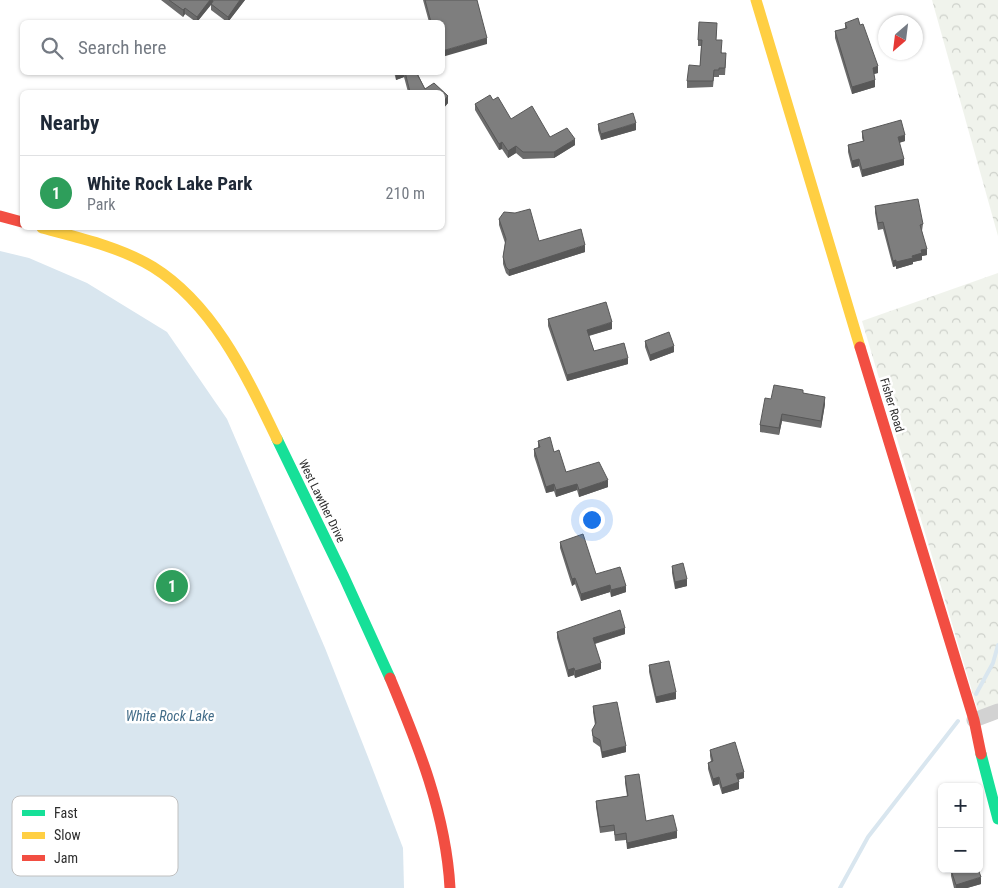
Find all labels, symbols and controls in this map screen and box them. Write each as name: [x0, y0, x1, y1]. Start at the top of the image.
north arrow: [878, 15, 923, 60]
search box: [20, 20, 445, 75]
icon: search: [38, 34, 66, 62]
text: Search here: [78, 36, 166, 59]
text: Nearby: [40, 111, 99, 135]
text: White Rock Lake Park: [87, 172, 252, 195]
text: 1: [52, 184, 60, 203]
text: 210 m: [386, 184, 425, 203]
text: Park: [87, 195, 116, 214]
street label: Fisher Road: [877, 376, 907, 434]
street label: West Lawther Drive: [296, 457, 348, 545]
your location: [579, 507, 605, 533]
pin: 1: [156, 567, 188, 605]
water label: White Rock Lake: [126, 708, 214, 724]
map controls: [938, 783, 983, 873]
button: +: [938, 783, 983, 828]
legend: [12, 796, 178, 876]
text: Fast: [54, 805, 78, 821]
text: Slow: [54, 827, 81, 843]
button: −: [938, 828, 983, 873]
text: Jam: [54, 850, 78, 866]

